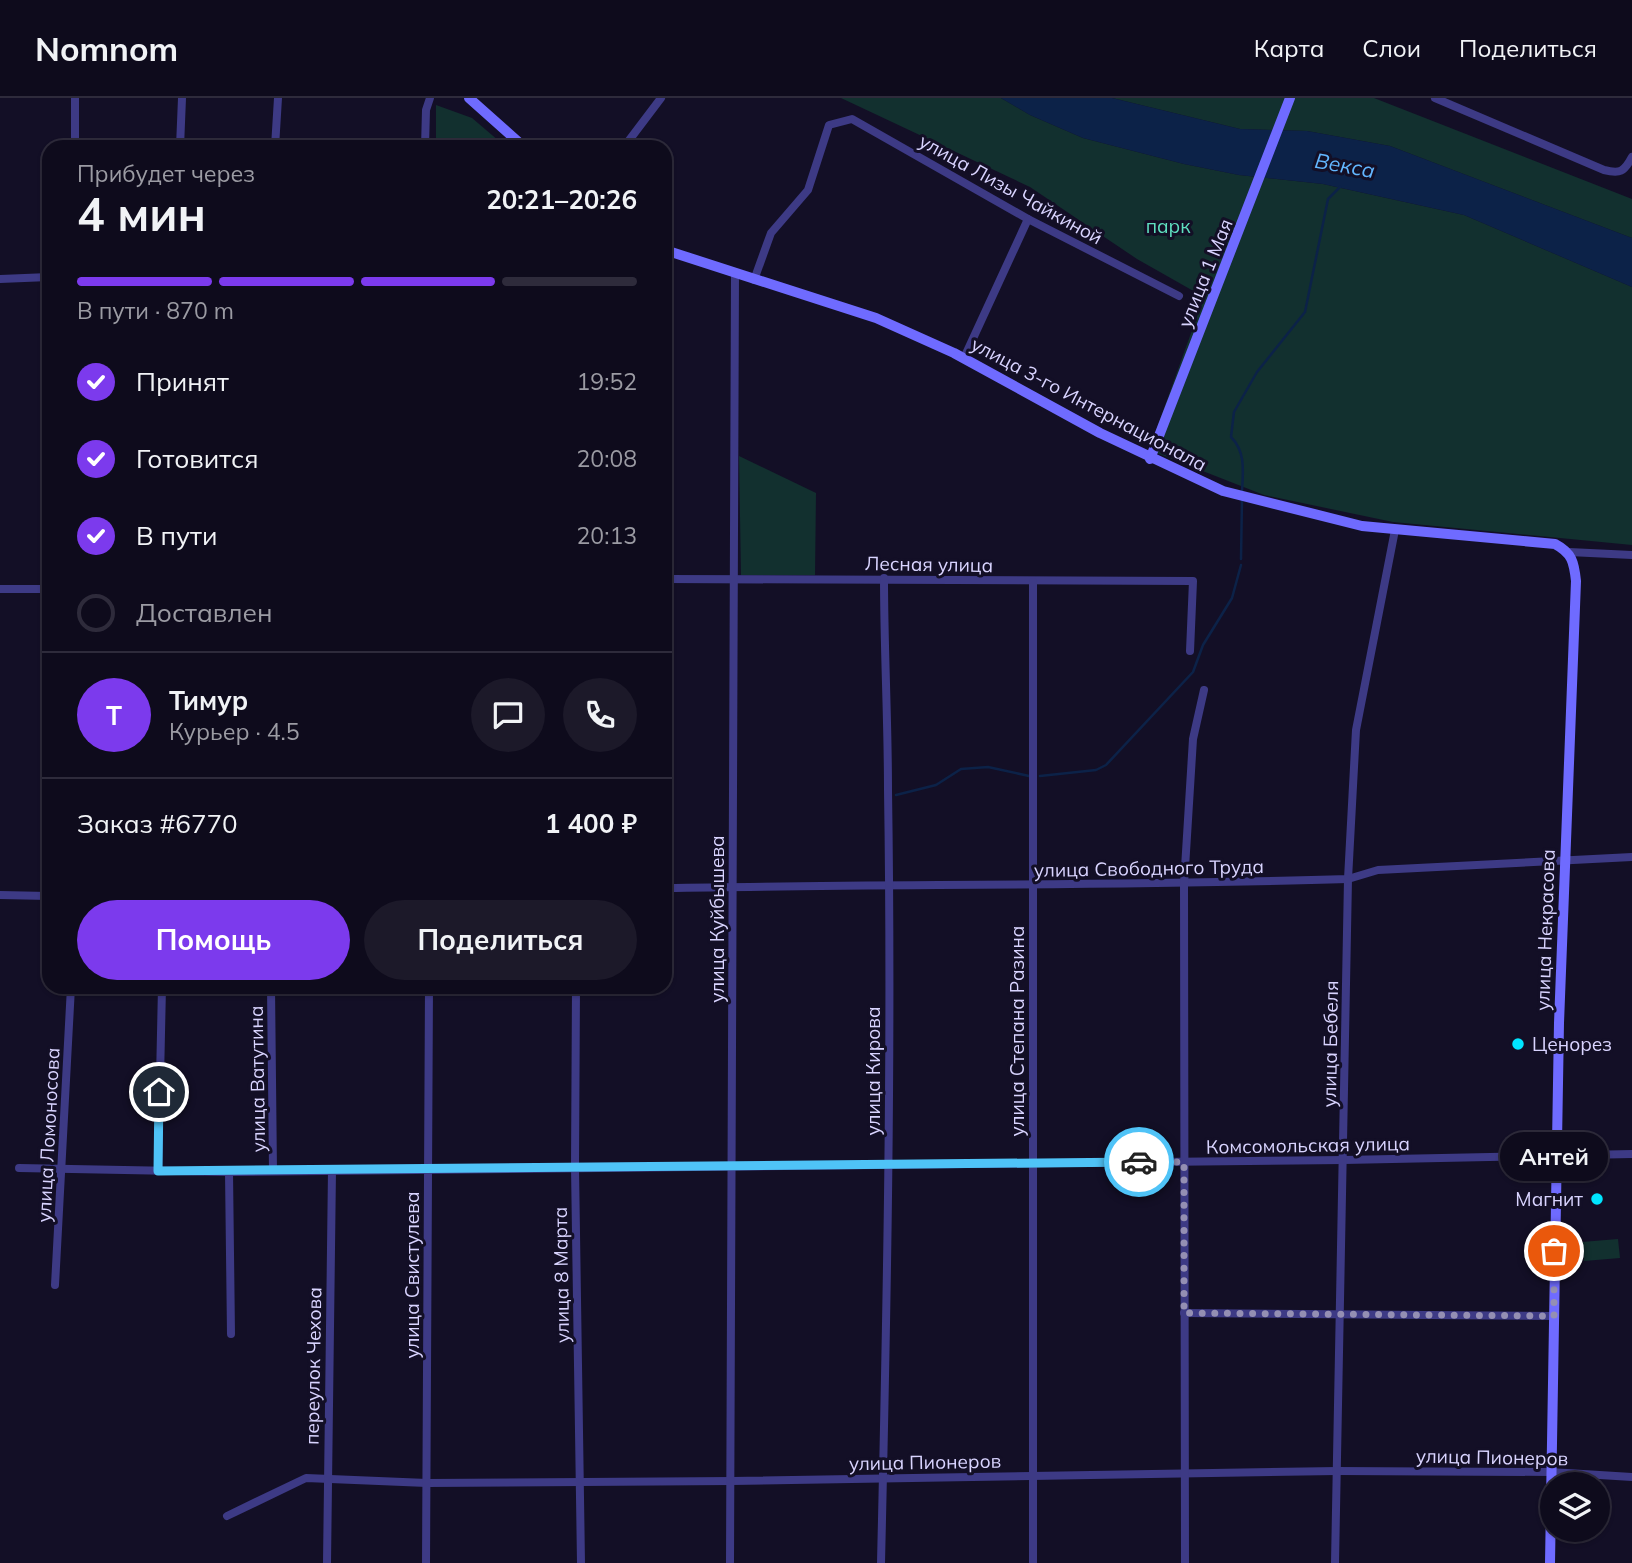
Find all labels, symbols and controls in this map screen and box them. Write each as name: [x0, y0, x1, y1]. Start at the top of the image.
text: Nomnom: [35, 28, 178, 69]
text: Карта: [1254, 33, 1324, 63]
text: Слои: [1362, 33, 1421, 63]
text: Поделиться: [1459, 33, 1597, 63]
street label: улица Лизы Чайкиной: [915, 129, 1107, 249]
water label: Векса: [1313, 147, 1377, 183]
text: Прибудет через: [77, 159, 255, 188]
text: 20:21–20:26: [486, 183, 637, 216]
text: 4 мин: [77, 185, 206, 243]
park label: парк: [1146, 214, 1191, 238]
street label: улица 1 Мая: [1172, 215, 1238, 331]
text: В пути · 870 m: [77, 296, 234, 325]
street label: улица 3-го Интернационала: [967, 332, 1211, 476]
icon: check: [77, 363, 115, 401]
text: Принят: [136, 365, 229, 398]
text: 19:52: [577, 367, 637, 396]
icon: check: [77, 440, 115, 478]
text: Готовится: [136, 442, 259, 475]
text: 20:08: [577, 444, 637, 473]
icon: check: [77, 517, 115, 555]
text: В пути: [136, 519, 217, 552]
text: 20:13: [577, 521, 637, 550]
street label: Лесная улица: [865, 551, 993, 577]
text: Доставлен: [136, 596, 273, 629]
button: chat: [471, 678, 545, 752]
button: phone: [563, 678, 637, 752]
text: Тимур: [169, 684, 248, 717]
text: Т: [106, 699, 122, 732]
text: Курьер · 4.5: [169, 717, 300, 746]
text: Заказ #6770: [77, 807, 238, 840]
text: 1 400 ₽: [545, 807, 637, 840]
street label: улица Куйбышева: [705, 835, 729, 1003]
street label: улица Некрасова: [1530, 849, 1560, 1011]
street label: улица Свободного Труда: [1034, 854, 1264, 882]
button: Помощь: [77, 900, 350, 980]
button: Поделиться: [364, 900, 637, 980]
street label: улица Степана Разина: [1005, 926, 1029, 1136]
street label: улица Бебеля: [1317, 980, 1343, 1108]
street label: улица Ватутина: [244, 1005, 270, 1153]
street label: улица Кирова: [861, 1007, 885, 1135]
place label: Ценорез: [1532, 1032, 1612, 1056]
marker: Ценорез: [1510, 1036, 1526, 1052]
street label: улица Ломоносова: [31, 1047, 65, 1223]
pin: [129, 1062, 189, 1122]
icon: home: [140, 1073, 178, 1111]
courier: [1104, 1127, 1174, 1197]
street label: Комсомольская улица: [1206, 1131, 1410, 1159]
callout: Антей: [1500, 1132, 1608, 1181]
text: Антей: [1519, 1142, 1589, 1171]
icon: car: [1120, 1143, 1158, 1181]
place label: Магнит: [1515, 1187, 1583, 1211]
street label: улица Свистулева: [400, 1191, 424, 1359]
marker: Магнит: [1589, 1191, 1605, 1207]
street label: улица 8 Марта: [548, 1207, 574, 1343]
pin: [1524, 1221, 1584, 1281]
icon: bag: [1535, 1232, 1573, 1270]
street label: переулок Чехова: [300, 1287, 326, 1445]
street label: улица Пионеров: [1416, 1444, 1568, 1470]
street label: улица Пионеров: [849, 1449, 1001, 1475]
map controls: [1540, 1472, 1610, 1542]
button: layers: [1540, 1472, 1610, 1542]

